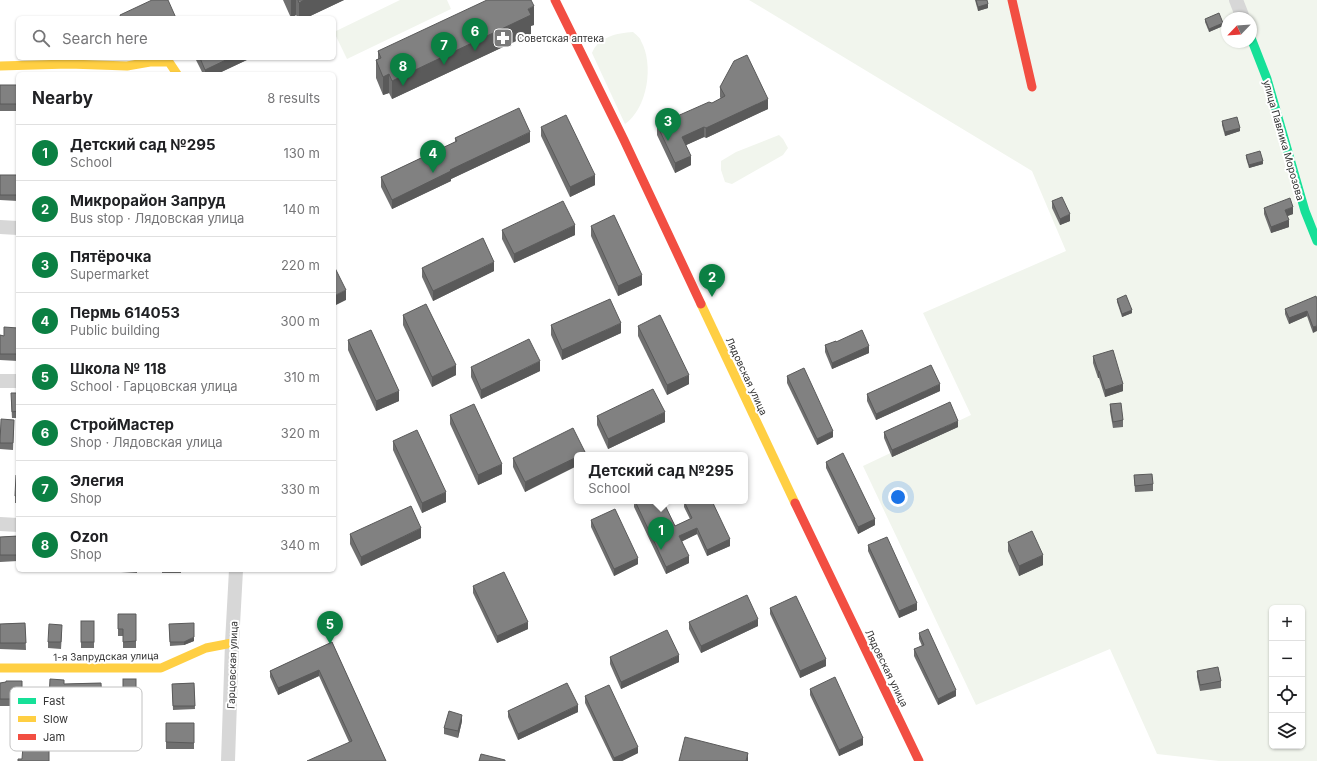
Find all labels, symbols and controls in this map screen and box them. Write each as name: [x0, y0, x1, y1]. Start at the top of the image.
north arrow: [1221, 12, 1257, 48]
search box: [16, 16, 336, 60]
pin: 6: [462, 18, 488, 51]
icon: search: [30, 27, 52, 49]
pharmacy icon: Советская аптека: [492, 27, 514, 49]
text: Search here: [62, 29, 148, 48]
pin: 7: [431, 32, 457, 65]
place label: Советская аптека: [517, 32, 604, 44]
pin: 8: [390, 53, 416, 86]
street label: улица Павлика Морозова: [1261, 78, 1307, 202]
text: Nearby: [32, 88, 93, 108]
text: 8 results: [267, 90, 320, 106]
pin: 3: [655, 108, 681, 141]
text: Детский сад №295: [70, 135, 216, 154]
pin: 4: [420, 140, 446, 173]
text: 1: [42, 145, 48, 161]
text: 130 m: [283, 145, 320, 161]
text: School: [70, 154, 112, 170]
text: Микрорайон Запруд: [70, 191, 226, 210]
text: 2: [41, 201, 49, 217]
text: 140 m: [283, 201, 320, 217]
text: Bus stop · Лядовская улица: [70, 210, 244, 226]
text: Пятёрочка: [70, 247, 151, 266]
text: 3: [41, 257, 49, 273]
text: 220 m: [281, 257, 320, 273]
pin: 2: [699, 264, 725, 297]
text: Supermarket: [70, 266, 149, 282]
text: Пермь 614053: [70, 303, 180, 322]
text: 4: [41, 313, 49, 329]
text: 300 m: [281, 313, 320, 329]
text: Public building: [70, 322, 160, 338]
street label: Лядовская улица: [724, 335, 770, 417]
text: Школа № 118: [70, 359, 167, 378]
text: 5: [41, 369, 49, 385]
text: 310 m: [283, 369, 320, 385]
text: School · Гарцовская улица: [70, 378, 238, 394]
text: СтройМастер: [70, 415, 174, 434]
text: 6: [41, 425, 49, 441]
text: 320 m: [281, 425, 320, 441]
text: Shop · Лядовская улица: [70, 434, 223, 450]
popup: [574, 452, 748, 504]
text: Детский сад №295: [588, 461, 734, 480]
text: Элегия: [70, 471, 124, 490]
text: School: [588, 480, 630, 496]
text: 7: [41, 481, 49, 497]
text: 330 m: [281, 481, 320, 497]
your location: [888, 487, 908, 507]
text: Shop: [70, 490, 102, 506]
pin: 1: [648, 517, 674, 550]
text: Ozon: [70, 527, 108, 546]
text: 8: [41, 537, 49, 553]
text: 340 m: [280, 537, 320, 553]
text: Shop: [70, 546, 102, 562]
map controls: [1269, 605, 1305, 749]
button: +: [1269, 605, 1305, 641]
pin: 5: [317, 611, 343, 644]
street label: Гарцовская улица: [224, 621, 240, 709]
street label: Лядовская улица: [863, 627, 911, 709]
button: −: [1269, 641, 1305, 677]
street label: 1-я Запрудская улица: [53, 649, 159, 663]
button: locate: [1269, 677, 1305, 713]
legend: [10, 687, 142, 751]
text: Fast: [43, 694, 65, 708]
text: Slow: [43, 712, 68, 726]
button: layers: [1269, 713, 1305, 749]
text: Jam: [43, 730, 65, 744]

